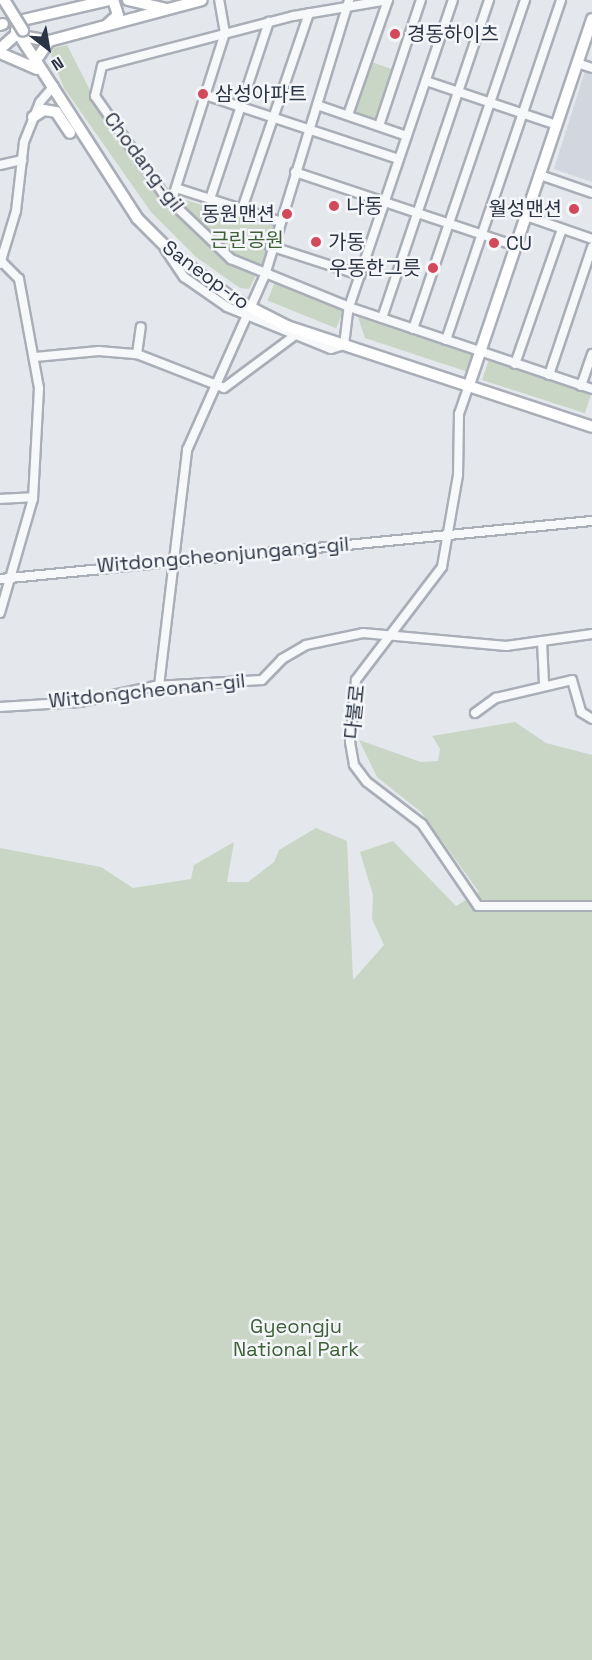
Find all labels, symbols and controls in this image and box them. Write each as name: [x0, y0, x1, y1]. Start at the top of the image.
north arrow: [18, 18, 78, 78]
place label: 경동하이츠: [407, 22, 499, 46]
marker: 경동하이츠: [388, 27, 402, 41]
text: N: [48, 52, 68, 76]
place label: 삼성아파트: [215, 82, 307, 106]
marker: 삼성아파트: [196, 87, 210, 101]
street label: Chodang-gil: [99, 107, 189, 217]
place label: 나동: [346, 194, 383, 218]
place label: 월성맨션: [488, 197, 562, 221]
marker: 나동: [327, 199, 341, 213]
place label: 동원맨션: [201, 202, 275, 226]
marker: 월성맨션: [567, 202, 581, 216]
marker: 동원맨션: [280, 207, 294, 221]
park label: 근린공원: [210, 228, 284, 252]
place label: 가동: [328, 230, 365, 254]
place label: CU: [506, 231, 532, 255]
street label: Saneop-ro: [158, 235, 254, 315]
marker: 가동: [309, 235, 323, 249]
marker: CU: [487, 236, 501, 250]
place label: 우동한그릇: [329, 256, 421, 280]
marker: 우동한그릇: [426, 261, 440, 275]
street label: Witdongcheonjungang-gil: [96, 532, 350, 578]
street label: Witdongcheonan-gil: [47, 669, 247, 713]
street label: 다불로: [340, 683, 370, 741]
park label: Gyeongju National Park: [233, 1314, 359, 1361]

